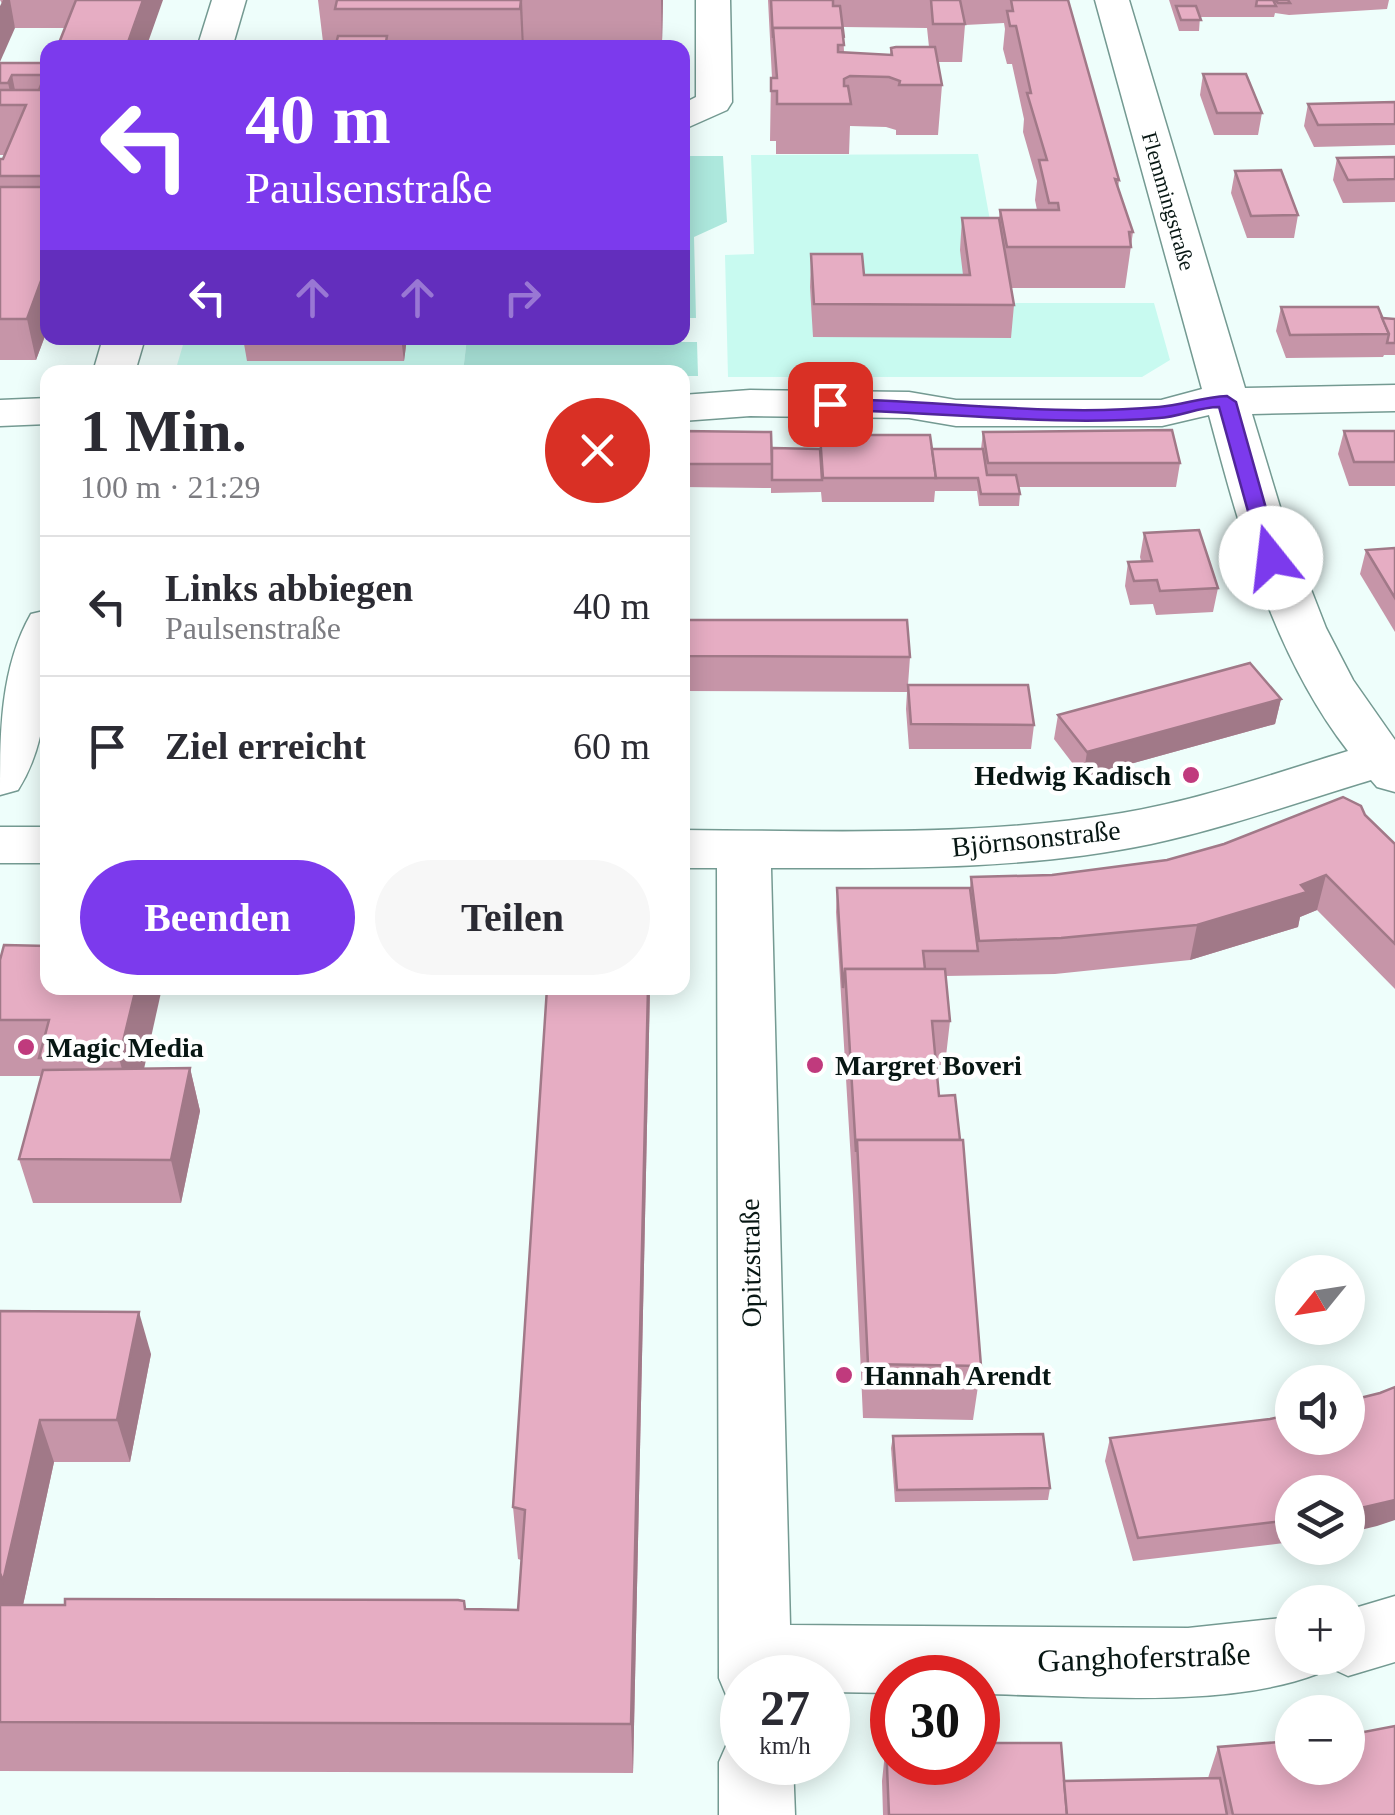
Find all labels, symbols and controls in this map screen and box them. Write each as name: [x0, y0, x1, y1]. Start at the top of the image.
icon: left: [80, 80, 210, 210]
text: 40 m: [245, 81, 391, 158]
street label: Flemmingstraße: [1137, 129, 1200, 273]
text: Paulsenstraße: [245, 163, 492, 213]
icon: left: [180, 270, 235, 325]
icon: ahead: [285, 270, 340, 325]
icon: ahead: [390, 270, 445, 325]
icon: right: [495, 270, 550, 325]
pin: [788, 362, 873, 447]
icon: arrive: [803, 377, 858, 432]
text: 1 Min.: [80, 398, 247, 464]
button: close: [545, 398, 650, 503]
text: 100 m · 21:29: [80, 469, 260, 505]
position arrow: [1219, 506, 1323, 610]
text: Links abbiegen: [165, 567, 413, 609]
icon: left: [80, 579, 135, 634]
text: 40 m: [573, 585, 650, 627]
text: Paulsenstraße: [165, 610, 341, 646]
icon: arrive: [80, 719, 135, 774]
text: Ziel erreicht: [165, 725, 366, 767]
text: 60 m: [573, 725, 650, 767]
place label: Hedwig Kadisch: [974, 760, 1171, 791]
marker: Hedwig Kadisch: [1180, 764, 1202, 786]
street label: Björnsonstraße: [950, 814, 1122, 863]
button: Beenden: [80, 860, 355, 975]
button: Teilen: [375, 860, 650, 975]
place label: Magic Media: [46, 1032, 204, 1063]
marker: Magic Media: [15, 1036, 37, 1058]
place label: Margret Boveri: [835, 1050, 1022, 1081]
marker: Margret Boveri: [804, 1054, 826, 1076]
street label: Opitzstraße: [734, 1198, 767, 1328]
north arrow: [1275, 1255, 1365, 1345]
map controls: [1275, 1255, 1365, 1785]
place label: Hannah Arendt: [864, 1360, 1052, 1391]
marker: Hannah Arendt: [833, 1364, 855, 1386]
button: sound: [1275, 1365, 1365, 1455]
button: layers: [1275, 1475, 1365, 1565]
button: +: [1275, 1585, 1365, 1675]
street label: Ganghoferstraße: [1037, 1635, 1251, 1679]
speed limit sign: 30: [870, 1655, 1000, 1785]
text: 27: [760, 1680, 810, 1736]
button: −: [1275, 1695, 1365, 1785]
text: km/h: [759, 1732, 811, 1759]

